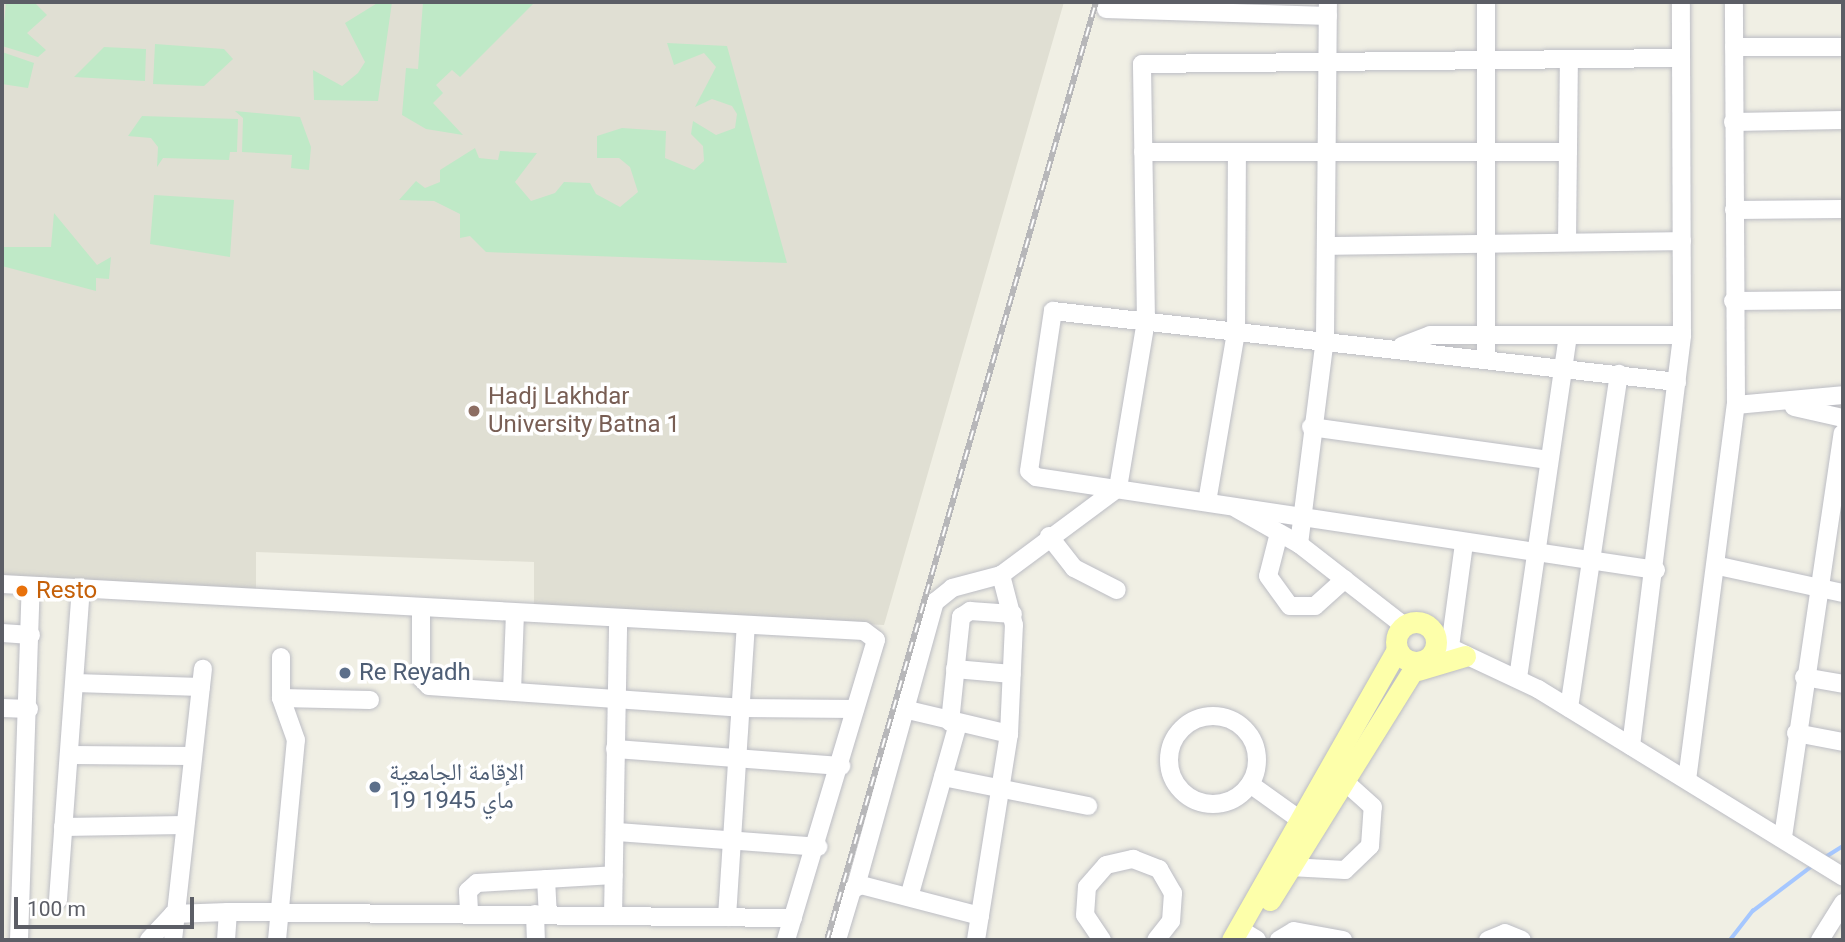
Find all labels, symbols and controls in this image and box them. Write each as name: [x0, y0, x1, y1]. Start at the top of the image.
place label: Hadj Lakhdar University Batna 1: [488, 383, 680, 439]
marker: Hadj Lakhdar University Batna 1: [466, 403, 482, 419]
place label: Resto: [36, 577, 97, 605]
marker: Resto: [14, 583, 30, 599]
place label: Re Reyadh: [359, 659, 471, 687]
marker: Re Reyadh: [337, 665, 353, 681]
place label: الإقامة الجامعية 19 ماي 1945: [389, 759, 524, 815]
marker: الإقامة الجامعية 19 ماي 1945: [367, 779, 383, 795]
scale bar: [18, 883, 198, 927]
text: 100 m: [27, 897, 86, 921]

